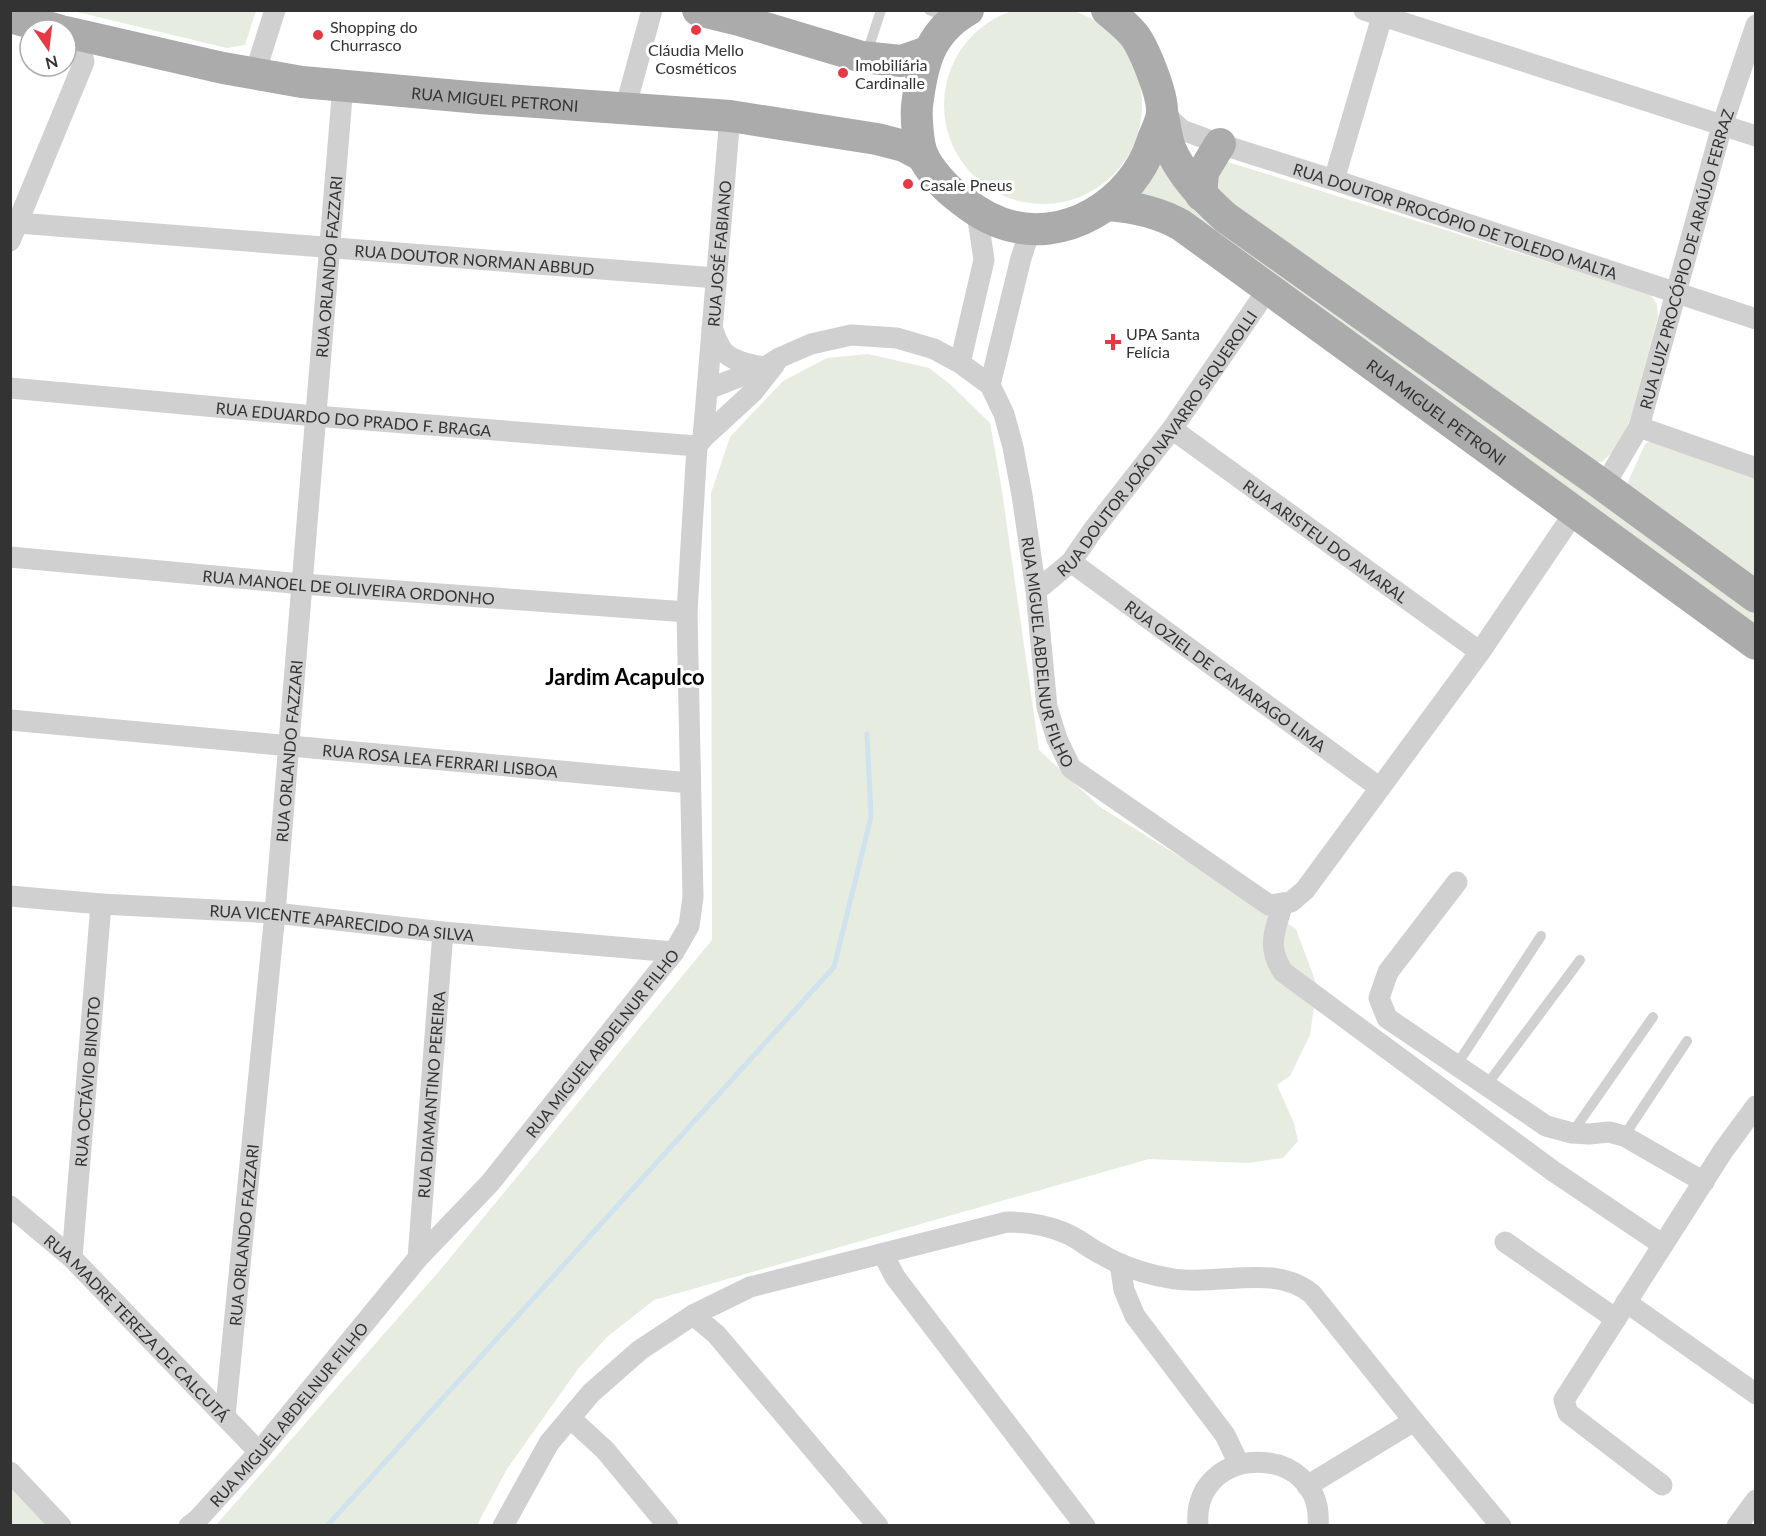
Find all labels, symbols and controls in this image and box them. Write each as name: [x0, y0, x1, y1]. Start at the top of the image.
place label: Shopping do Churrasco: [330, 17, 418, 54]
north arrow: [18, 18, 78, 78]
marker: Cláudia Mello Cosméticos: [689, 23, 703, 37]
marker: Shopping do Churrasco: [311, 28, 325, 42]
place label: Cláudia Mello Cosméticos: [648, 40, 744, 77]
text: N: [43, 52, 60, 74]
place label: Imobiliária Cardinalle: [855, 55, 928, 92]
marker: Imobiliária Cardinalle: [836, 66, 850, 80]
street label: RUA MIGUEL PETRONI: [411, 82, 579, 115]
street label: RUA LUIZ PROCÓPIO DE ARAÚJO FERRAZ: [1635, 106, 1737, 411]
street label: RUA DOUTOR PROCÓPIO DE TOLEDO MALTA: [1291, 158, 1620, 282]
street label: RUA ORLANDO FAZZARI: [311, 175, 345, 358]
place label: Casale Pneus: [920, 175, 1013, 194]
marker: Casale Pneus: [901, 177, 915, 191]
street label: RUA JOSÉ FABIANO: [703, 179, 734, 327]
street label: RUA DOUTOR NORMAN ABBUD: [354, 240, 595, 278]
street label: RUA DOUTOR JOÃO NAVARRO SIQUEROLLI: [1053, 306, 1260, 580]
place label: UPA Santa Felícia: [1126, 324, 1200, 361]
marker: UPA Santa Felícia: [1104, 333, 1122, 351]
street label: RUA MIGUEL PETRONI: [1364, 354, 1510, 469]
street label: RUA EDUARDO DO PRADO F. BRAGA: [215, 397, 492, 439]
street label: RUA ARISTEU DO AMARAL: [1240, 475, 1412, 606]
street label: RUA MIGUEL ABDELNUR FILHO: [1019, 535, 1079, 770]
street label: RUA MANOEL DE OLIVEIRA ORDONHO: [202, 565, 496, 608]
street label: RUA OZIEL DE CAMARAGO LIMA: [1122, 596, 1330, 755]
street label: RUA ORLANDO FAZZARI: [271, 659, 305, 843]
district label: Jardim Acapulco: [545, 663, 705, 690]
street label: RUA ROSA LEA FERRARI LISBOA: [322, 739, 559, 780]
street label: RUA VICENTE APARECIDO DA SILVA: [209, 900, 475, 944]
street label: RUA MIGUEL ABDELNUR FILHO: [521, 945, 682, 1141]
street label: RUA DIAMANTINO PEREIRA: [413, 990, 448, 1199]
street label: RUA OCTÁVIO BINOTO: [70, 995, 103, 1168]
street label: RUA ORLANDO FAZZARI: [225, 1143, 261, 1327]
street label: RUA MADRE TEREZA DE CALCUTÁ: [41, 1230, 233, 1425]
street label: RUA MIGUEL ABDELNUR FILHO: [205, 1318, 371, 1510]

